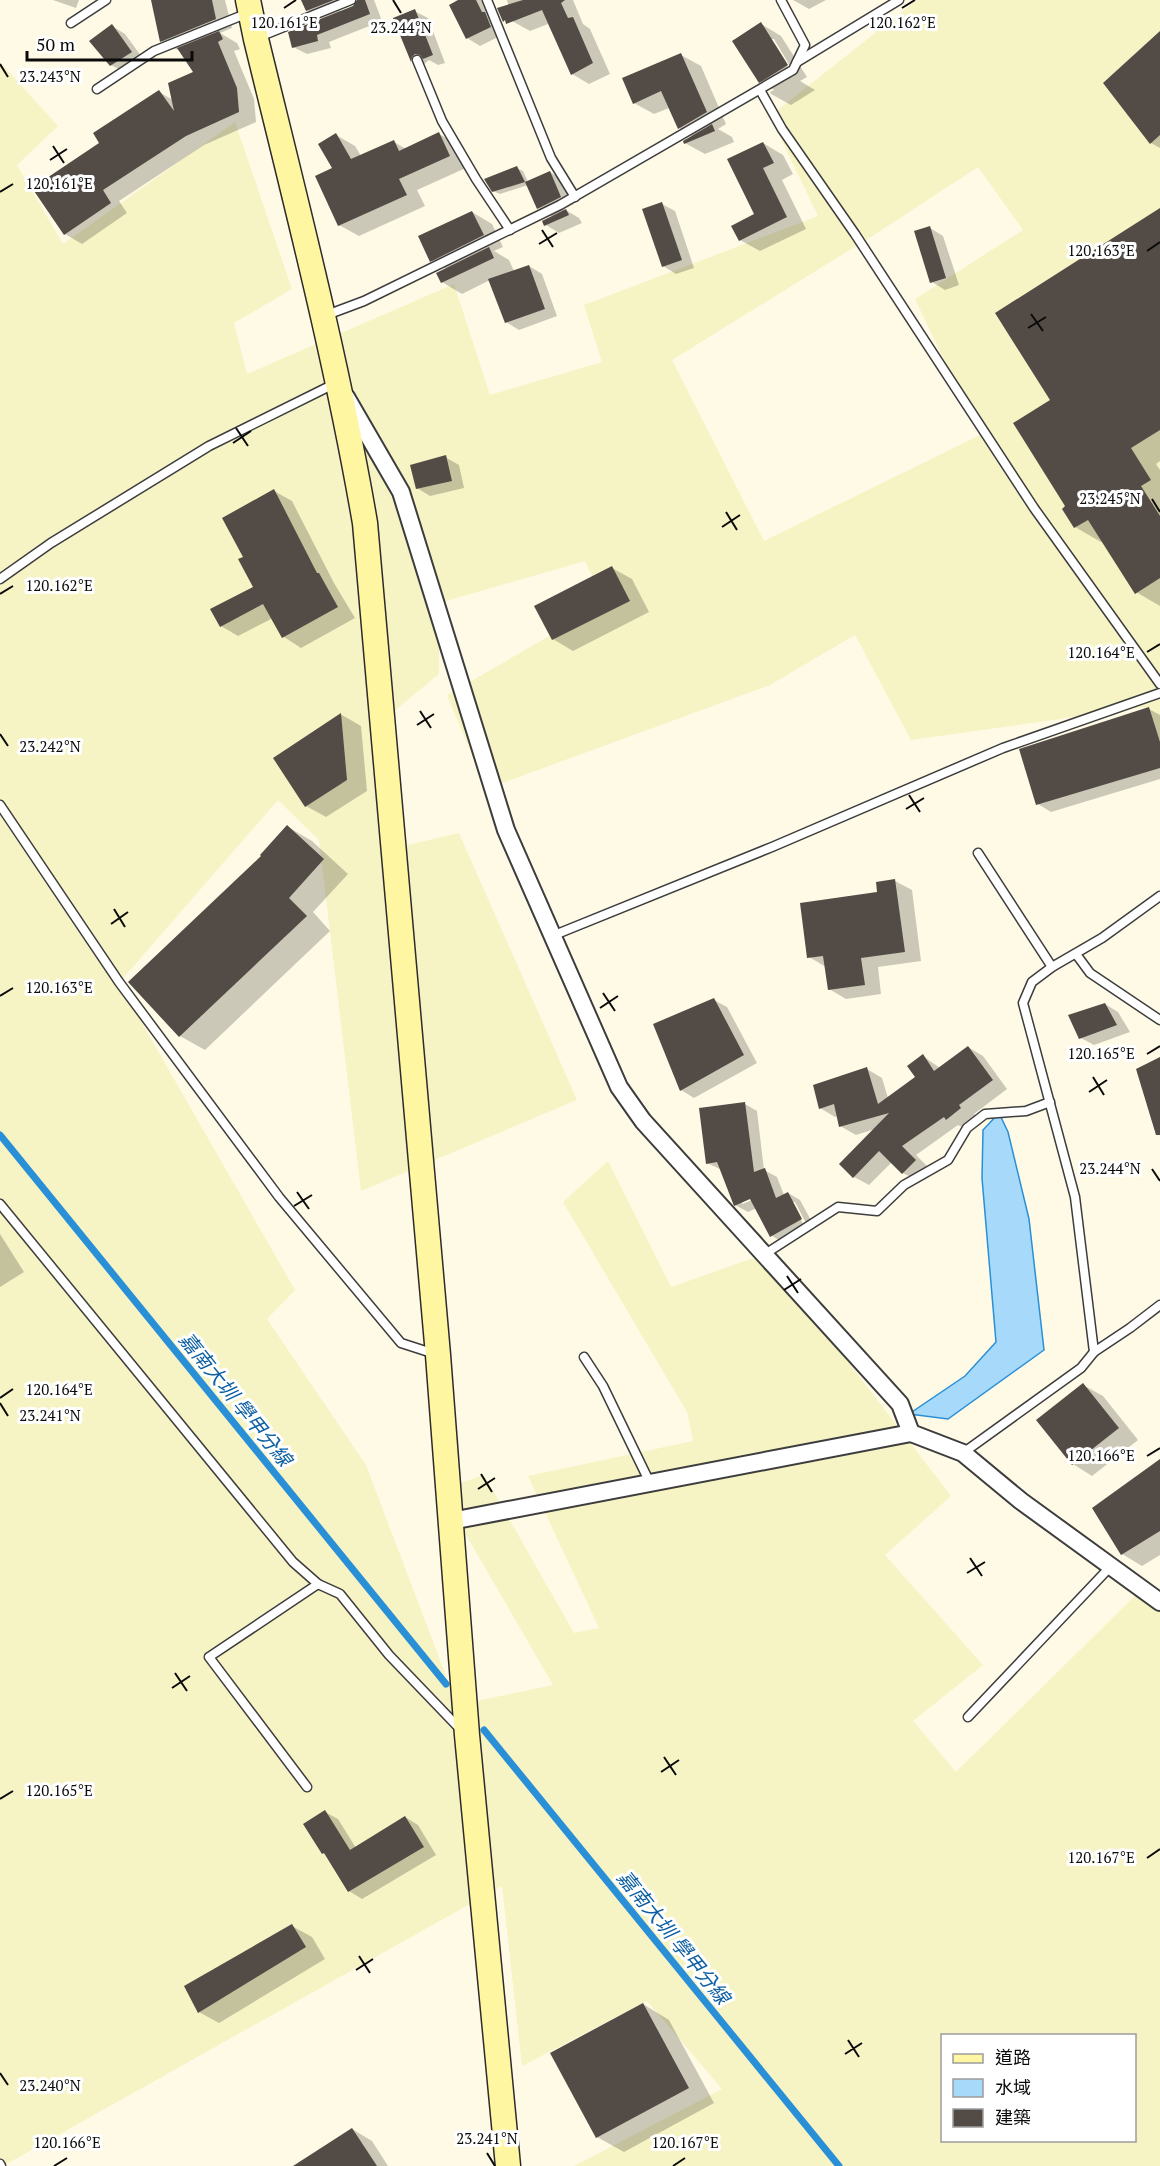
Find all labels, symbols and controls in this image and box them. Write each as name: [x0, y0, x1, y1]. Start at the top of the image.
text: 120.161°E: [250, 12, 318, 32]
text: 120.162°E: [868, 12, 936, 32]
text: 23.244°N: [370, 17, 432, 37]
scale bar: [27, 24, 192, 62]
text: 50 m: [36, 32, 76, 56]
text: 23.243°N: [19, 66, 81, 86]
text: 120.161°E: [25, 173, 93, 193]
text: 120.163°E: [1067, 240, 1135, 260]
text: 23.245°N: [1079, 488, 1141, 508]
text: 120.162°E: [25, 575, 93, 595]
text: 120.164°E: [1067, 642, 1135, 662]
text: 23.242°N: [19, 736, 81, 756]
text: 120.163°E: [25, 977, 93, 997]
text: 120.165°E: [1067, 1043, 1135, 1063]
text: 23.244°N: [1079, 1158, 1141, 1178]
water label: 嘉南大圳 學甲分線: [174, 1326, 300, 1473]
text: 120.164°E: [25, 1379, 93, 1399]
text: 23.241°N: [19, 1405, 81, 1425]
text: 120.166°E: [1067, 1445, 1135, 1465]
text: 120.165°E: [25, 1780, 93, 1800]
text: 120.167°E: [1067, 1847, 1135, 1867]
water label: 嘉南大圳 學甲分線: [612, 1864, 738, 2011]
legend: [941, 2034, 1136, 2142]
text: 道路: [995, 2045, 1031, 2069]
text: 23.240°N: [19, 2075, 81, 2095]
text: 水域: [995, 2075, 1031, 2099]
text: 建築: [995, 2105, 1031, 2129]
text: 23.241°N: [456, 2128, 518, 2148]
text: 120.166°E: [33, 2132, 101, 2152]
text: 120.167°E: [651, 2132, 719, 2152]

